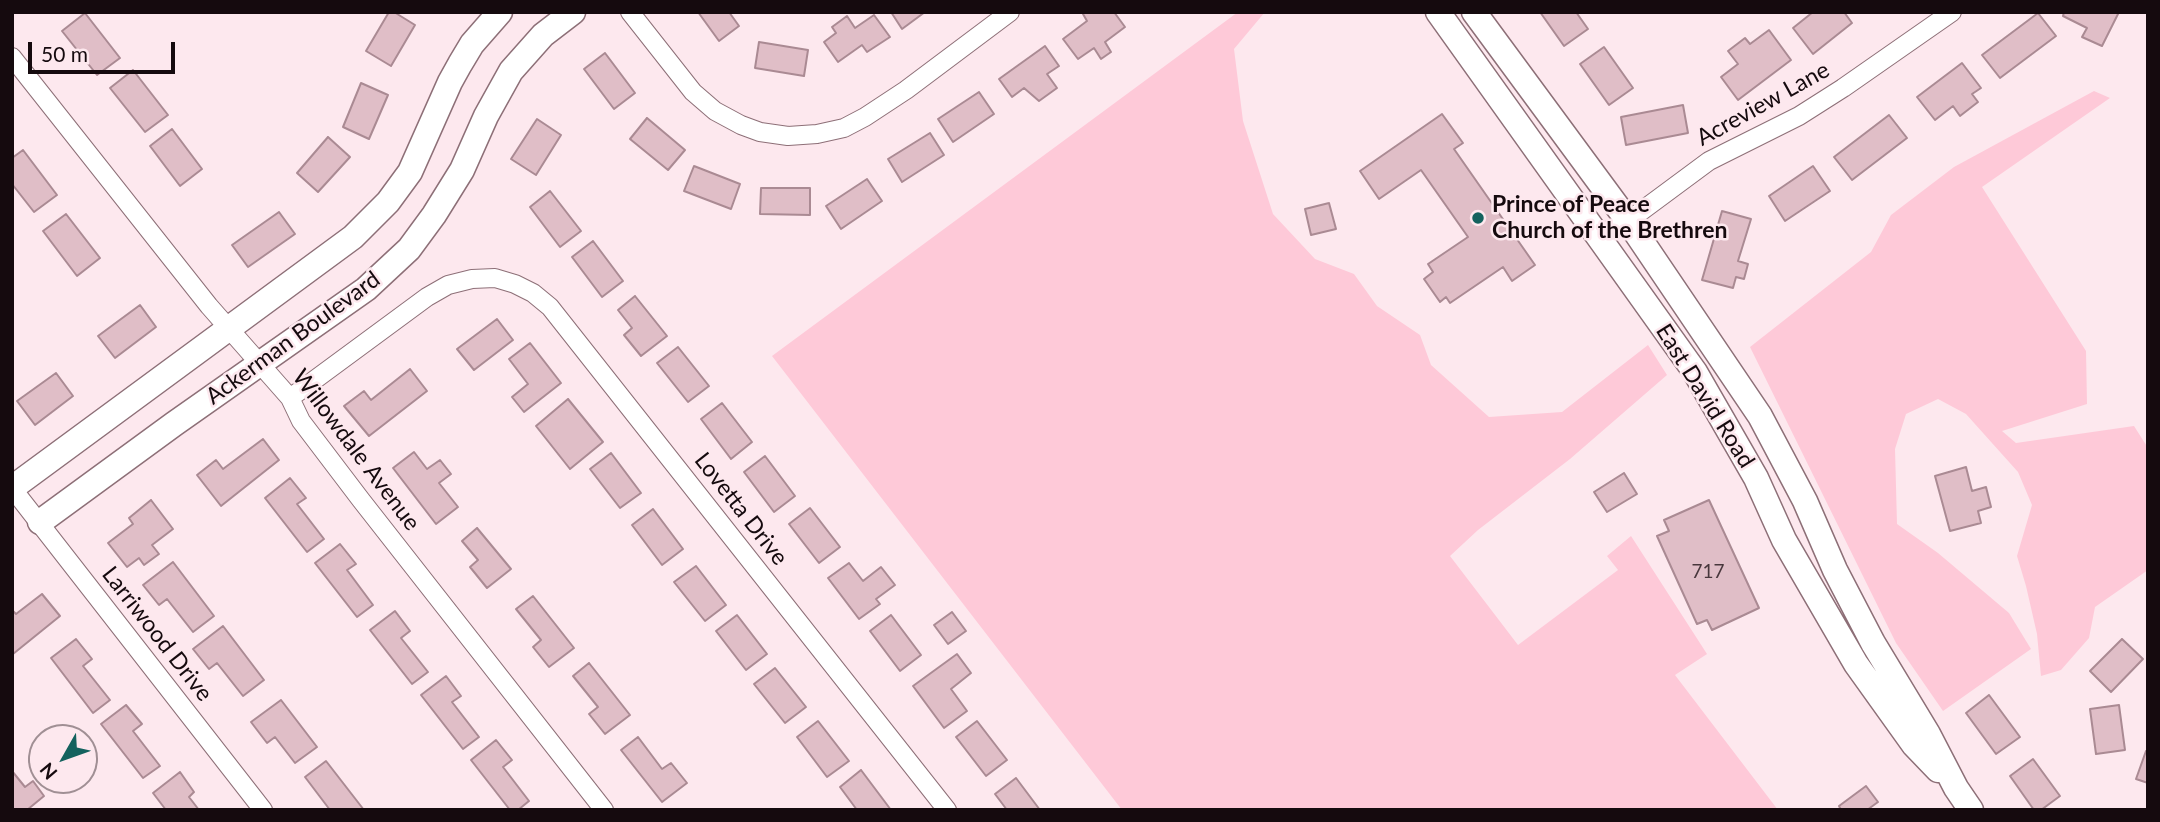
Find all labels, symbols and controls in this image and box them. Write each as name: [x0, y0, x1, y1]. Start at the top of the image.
scale bar: [32, 28, 178, 72]
text: 50 m: [41, 41, 88, 66]
street label: Acreview Lane: [1692, 56, 1834, 152]
place label: Prince of Peace Church of the Brethren: [1492, 191, 1728, 245]
marker: Prince of Peace Church of the Brethren: [1470, 210, 1486, 226]
street label: Ackerman Boulevard: [201, 266, 385, 410]
street label: East David Road: [1650, 319, 1760, 473]
street label: Willowdale Avenue: [286, 364, 426, 536]
street label: Lovetta Drive: [689, 447, 793, 571]
street label: Larriwood Drive: [96, 561, 218, 707]
house number: 717: [1691, 561, 1725, 583]
north arrow: [28, 724, 98, 794]
text: N: [35, 759, 62, 785]

